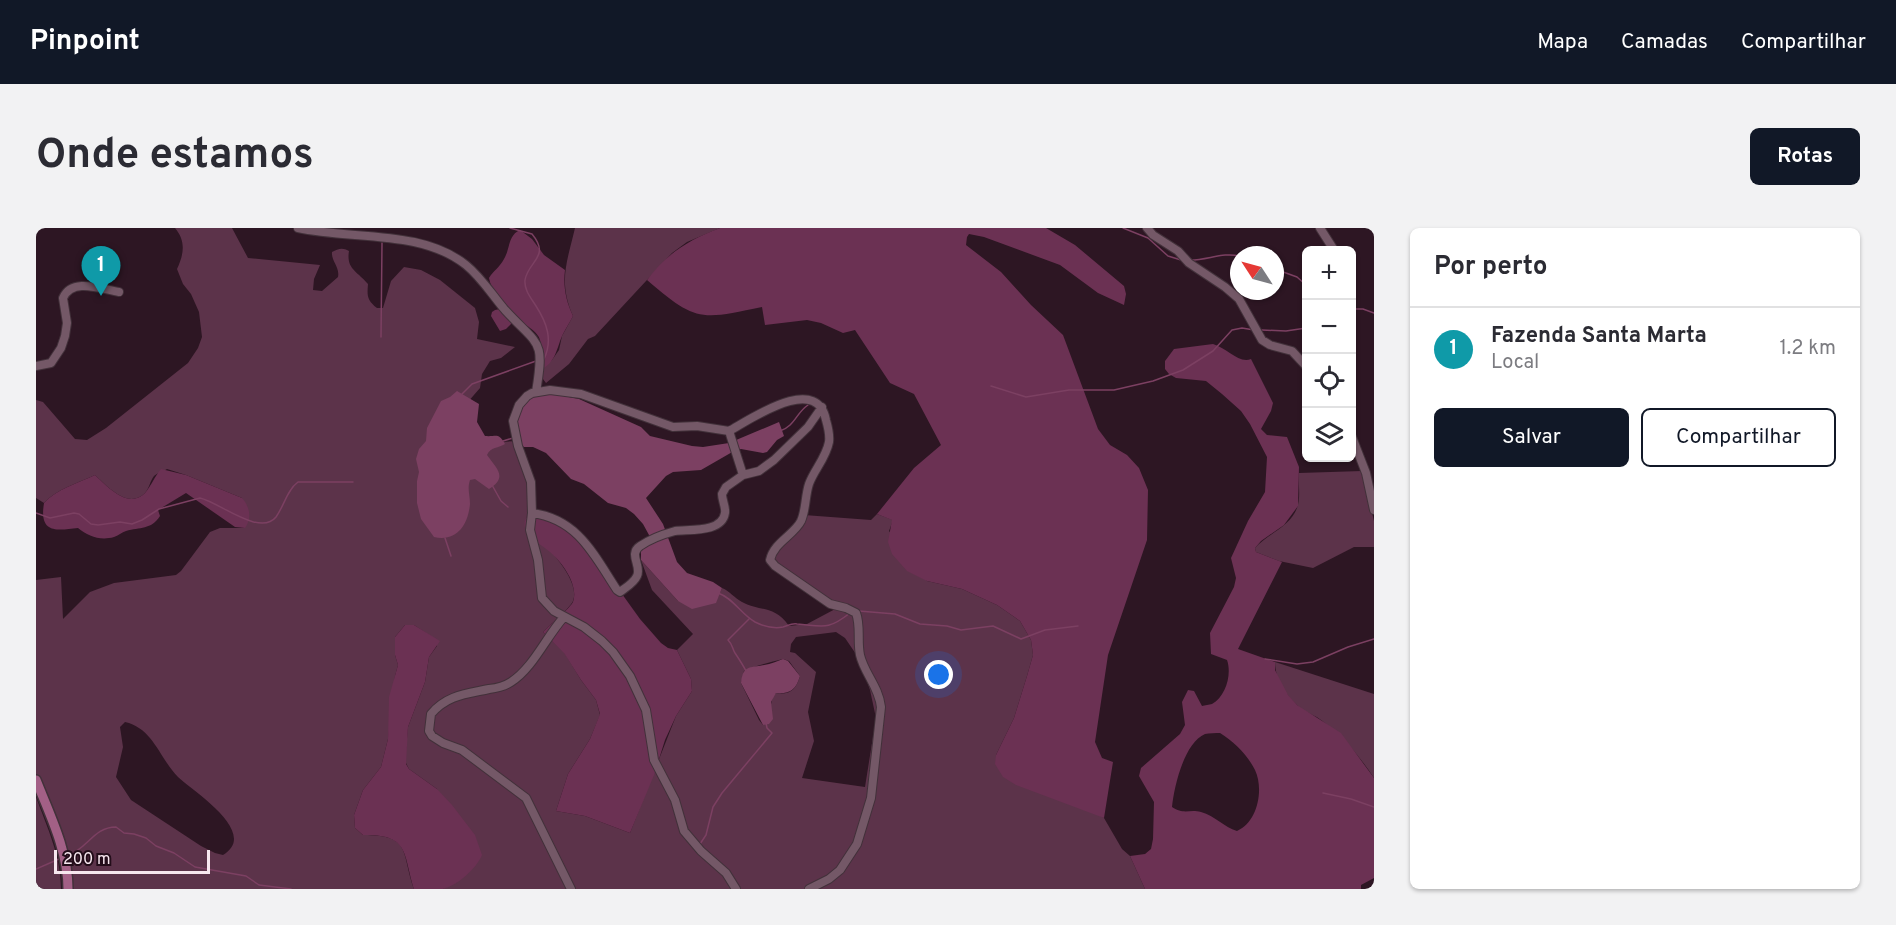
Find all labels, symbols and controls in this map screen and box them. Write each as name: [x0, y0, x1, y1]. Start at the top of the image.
text: Pinpoint: [30, 24, 140, 60]
text: Mapa: [1537, 29, 1588, 56]
text: Camadas: [1621, 29, 1708, 56]
text: Compartilhar: [1741, 29, 1866, 56]
button: Rotas: [1750, 128, 1860, 185]
text: Onde estamos: [36, 130, 314, 183]
north arrow: [1230, 246, 1284, 300]
map controls: [1302, 246, 1356, 462]
button: +: [1302, 246, 1356, 300]
pin: 1: [82, 247, 120, 296]
text: Por perto: [1434, 251, 1548, 284]
button: −: [1302, 300, 1356, 354]
text: Fazenda Santa Marta: [1491, 323, 1707, 350]
text: 1: [1450, 336, 1458, 362]
text: 1.2 km: [1780, 336, 1836, 362]
text: Local: [1491, 350, 1539, 376]
button: locate: [1302, 354, 1356, 408]
button: layers: [1302, 408, 1356, 462]
button: Salvar: [1434, 408, 1629, 467]
button: Compartilhar: [1641, 408, 1836, 467]
your location: [924, 660, 953, 689]
scale bar: [54, 847, 210, 874]
text: 200 m: [63, 850, 111, 870]

